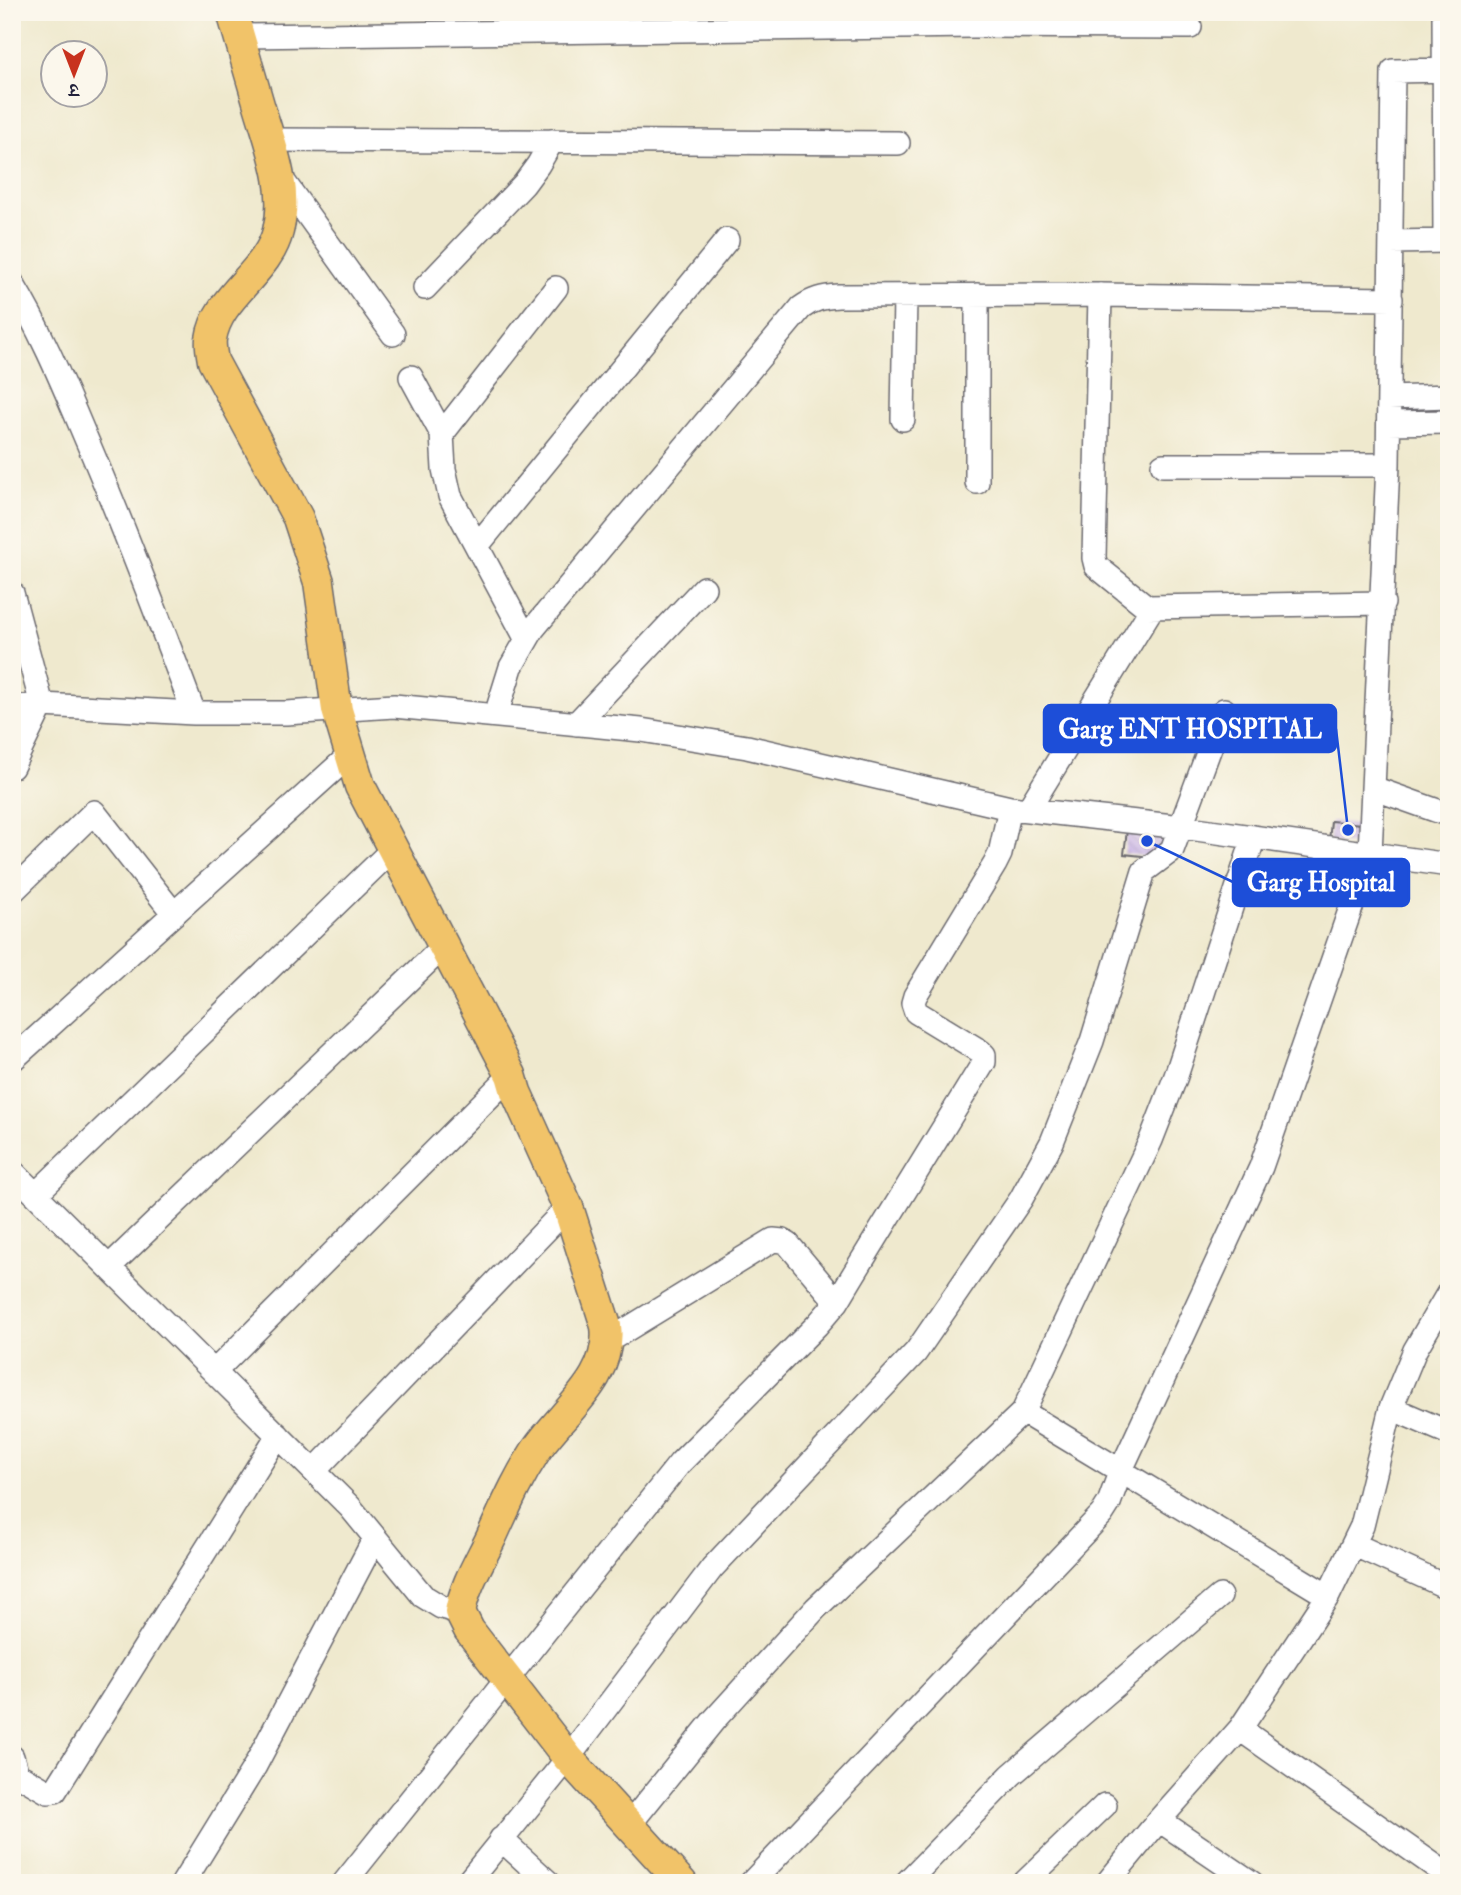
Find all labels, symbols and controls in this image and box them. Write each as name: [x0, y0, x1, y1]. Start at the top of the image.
north arrow: [38, 38, 108, 108]
text: उ: [68, 78, 81, 102]
callout: Garg ENT HOSPITAL: [1044, 705, 1336, 752]
text: Garg ENT HOSPITAL: [1058, 714, 1322, 747]
callout: Garg Hospital: [1233, 859, 1409, 906]
text: Garg Hospital: [1247, 867, 1396, 900]

